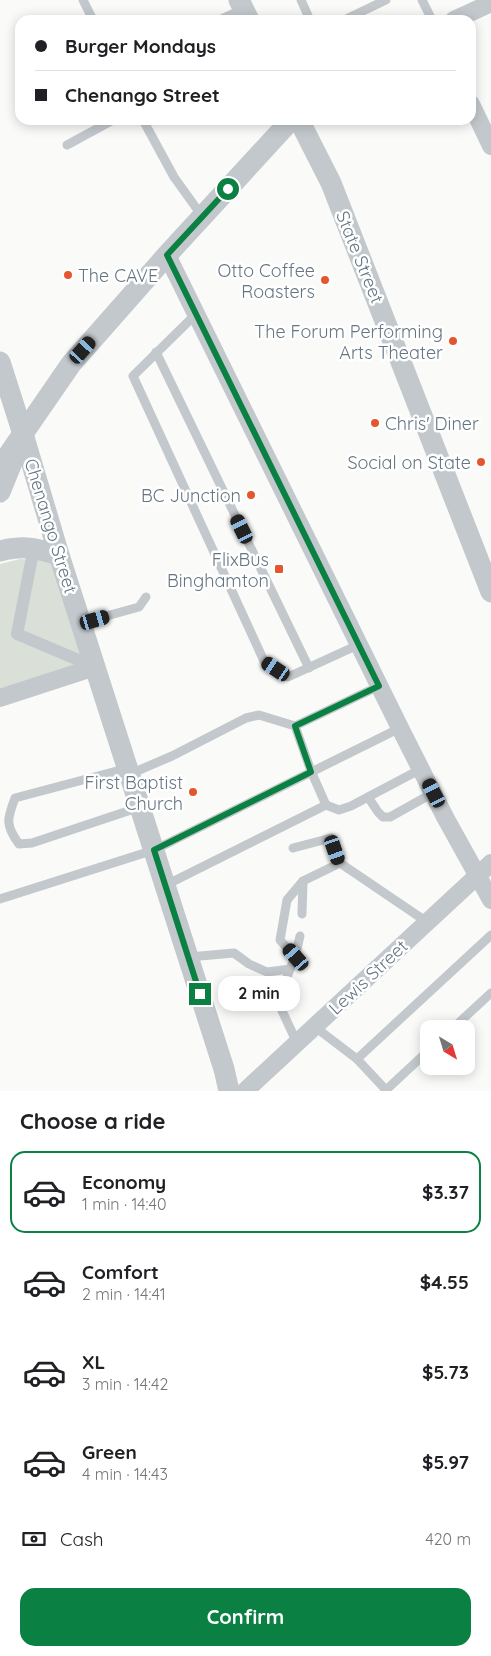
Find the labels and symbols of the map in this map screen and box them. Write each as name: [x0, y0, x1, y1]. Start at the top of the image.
route start: [217, 178, 239, 200]
street label: State Street: [331, 208, 389, 306]
place label: Otto Coffee Roasters: [217, 259, 315, 303]
place label: The CAVE: [78, 264, 158, 287]
marker: The CAVE: [62, 269, 74, 281]
marker: Otto Coffee Roasters: [319, 274, 331, 286]
place label: The Forum Performing Arts Theater: [254, 320, 443, 364]
car: [67, 334, 98, 366]
marker: The Forum Performing Arts Theater: [447, 335, 459, 347]
place label: Chris' Diner: [385, 412, 479, 435]
marker: Chris' Diner: [369, 417, 381, 429]
place label: Social on State: [347, 451, 471, 474]
street label: Chenango Street: [20, 456, 82, 596]
marker: Social on State: [475, 456, 487, 468]
place label: BC Junction: [141, 484, 241, 507]
marker: BC Junction: [245, 489, 257, 501]
car: [228, 512, 255, 546]
place label: FlixBus Binghamton: [167, 548, 269, 592]
marker: FlixBus Binghamton: [273, 563, 285, 575]
car: [78, 609, 111, 631]
car: [259, 654, 292, 684]
place label: First Baptist Church: [85, 771, 183, 815]
car: [420, 776, 447, 810]
marker: First Baptist Church: [187, 786, 199, 798]
car: [323, 833, 346, 867]
street label: Lewis Street: [324, 935, 412, 1019]
car: [280, 941, 311, 973]
callout: 2 min: [218, 976, 300, 1012]
route end: [189, 983, 211, 1005]
north arrow: [420, 1020, 475, 1075]

